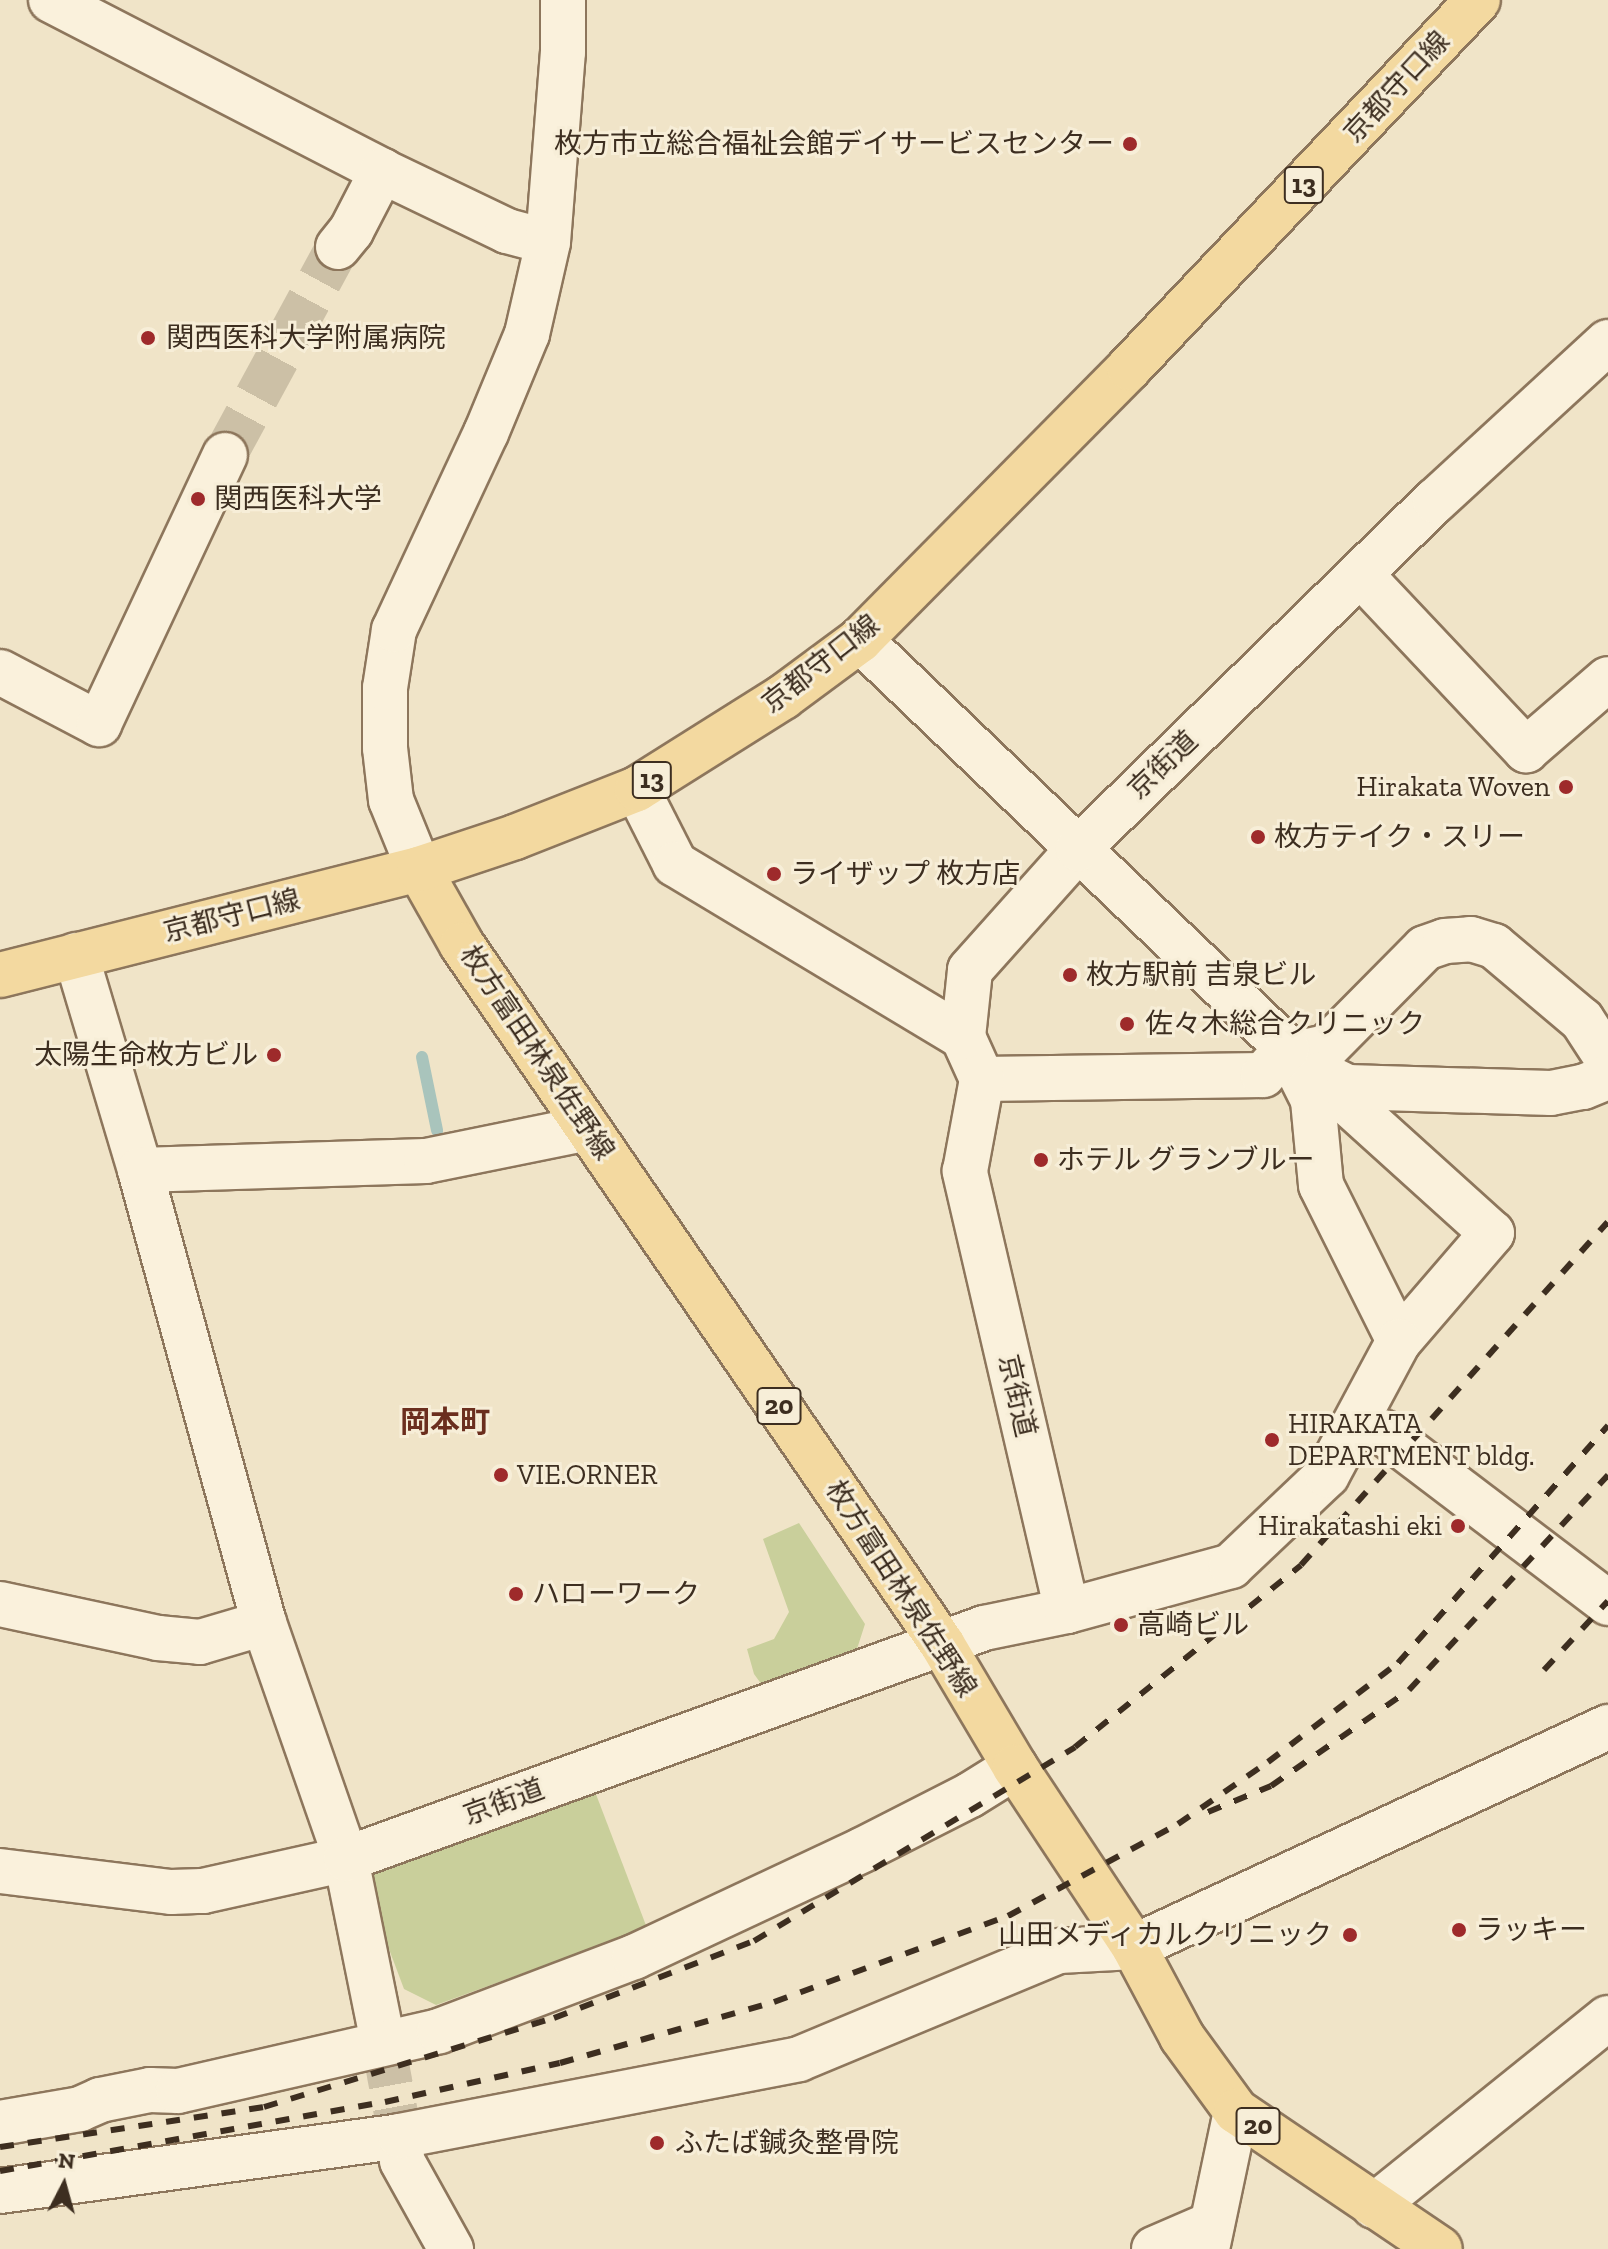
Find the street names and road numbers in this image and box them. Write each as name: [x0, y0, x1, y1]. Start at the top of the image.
street label: 京都守口線: [1337, 24, 1457, 150]
road number: 13: [1282, 163, 1326, 207]
street label: 京都守口線: [755, 608, 887, 720]
street label: 京街道: [1121, 724, 1205, 806]
road number: 13: [630, 758, 674, 802]
street label: 京都守口線: [160, 883, 304, 949]
street label: 枚方富田林泉佐野線: [453, 939, 621, 1167]
street label: 京街道: [991, 1351, 1043, 1441]
road number: 20: [755, 1384, 803, 1428]
street label: 枚方富田林泉佐野線: [818, 1474, 984, 1704]
street label: 京街道: [459, 1772, 549, 1832]
road number: 20: [1234, 2104, 1282, 2148]

